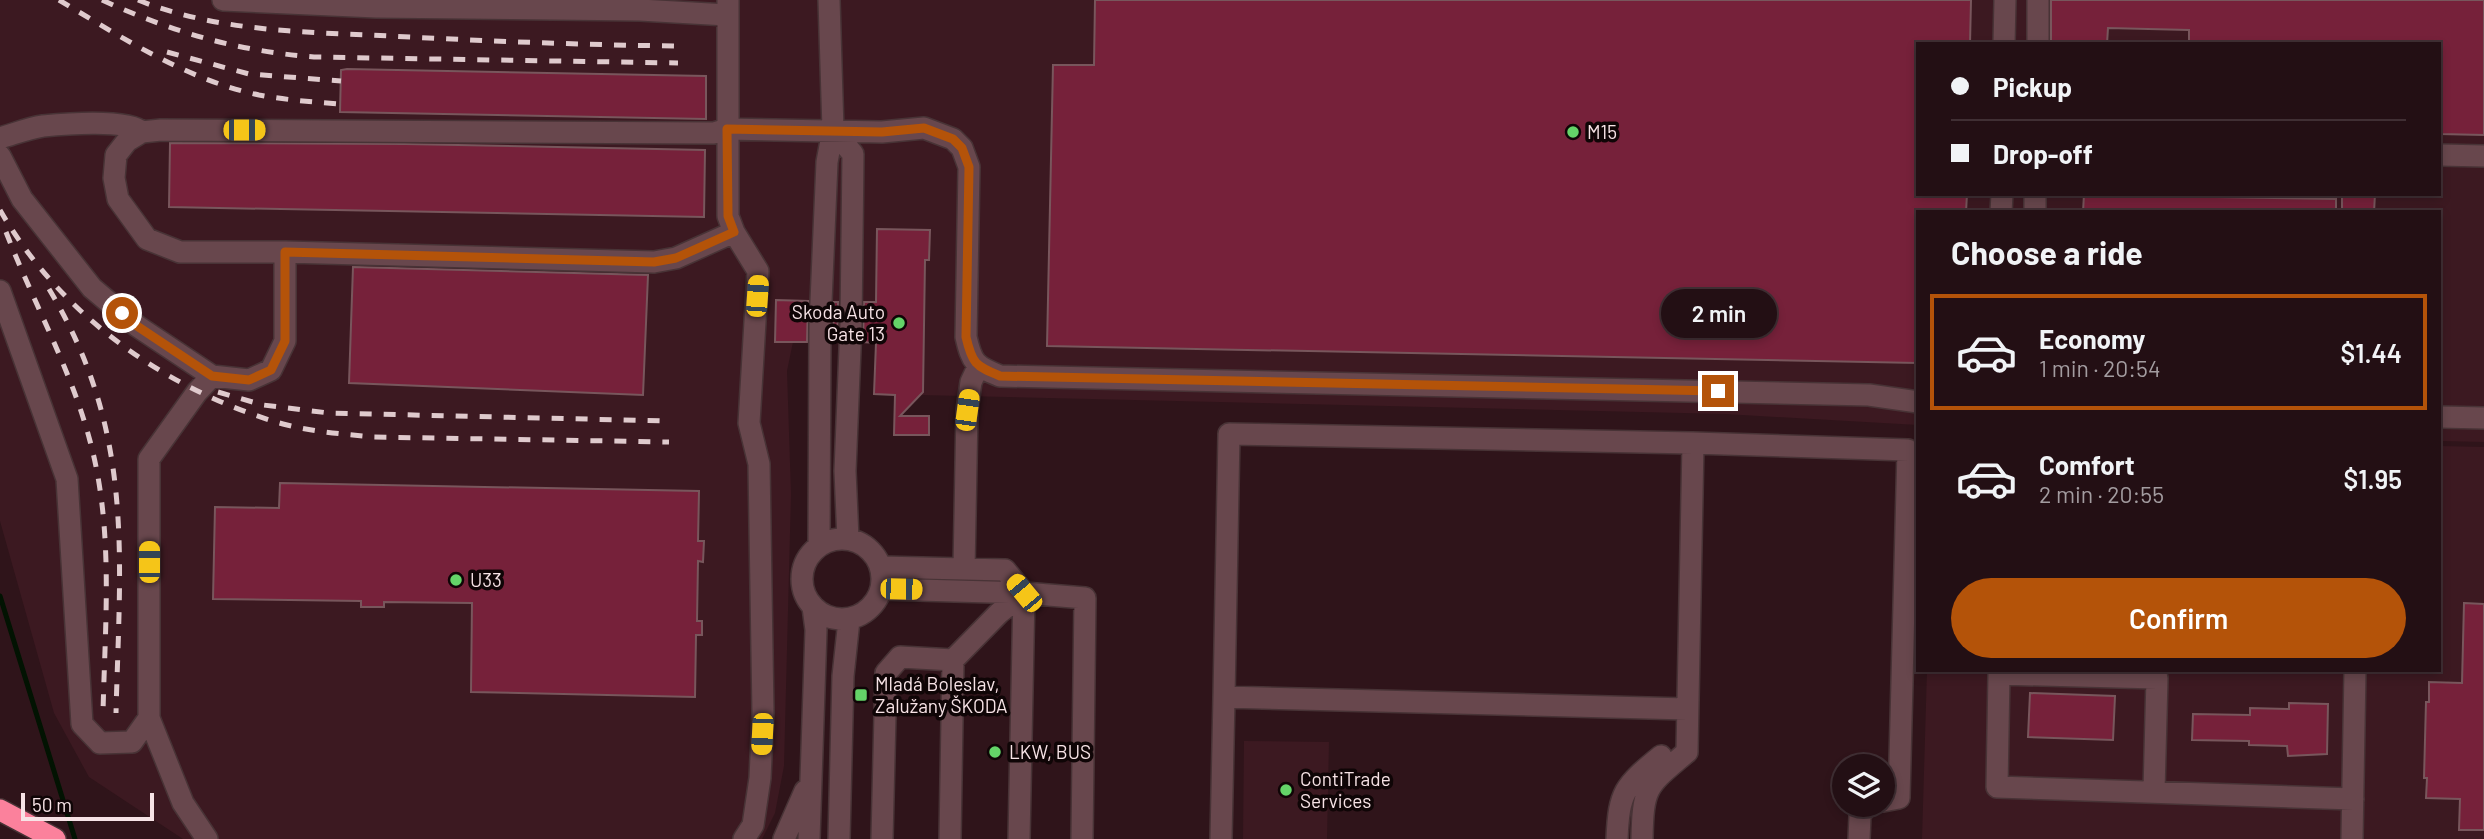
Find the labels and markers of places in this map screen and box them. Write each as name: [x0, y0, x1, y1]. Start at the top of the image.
place label: M15: [1587, 120, 1617, 143]
marker: M15: [1565, 124, 1581, 140]
place label: Skoda Auto Gate 13: [792, 300, 885, 345]
marker: Skoda Auto Gate 13: [891, 315, 907, 331]
place label: U33: [470, 568, 502, 591]
marker: U33: [448, 572, 464, 588]
place label: Mladá Boleslav, Zalužany ŠKODA: [875, 672, 1008, 717]
marker: Mladá Boleslav, Zalužany ŠKODA: [853, 687, 869, 703]
place label: LKW, BUS: [1009, 740, 1091, 763]
marker: LKW, BUS: [987, 744, 1003, 760]
place label: ContiTrade Services: [1300, 767, 1391, 812]
marker: ContiTrade Services: [1278, 782, 1294, 798]

